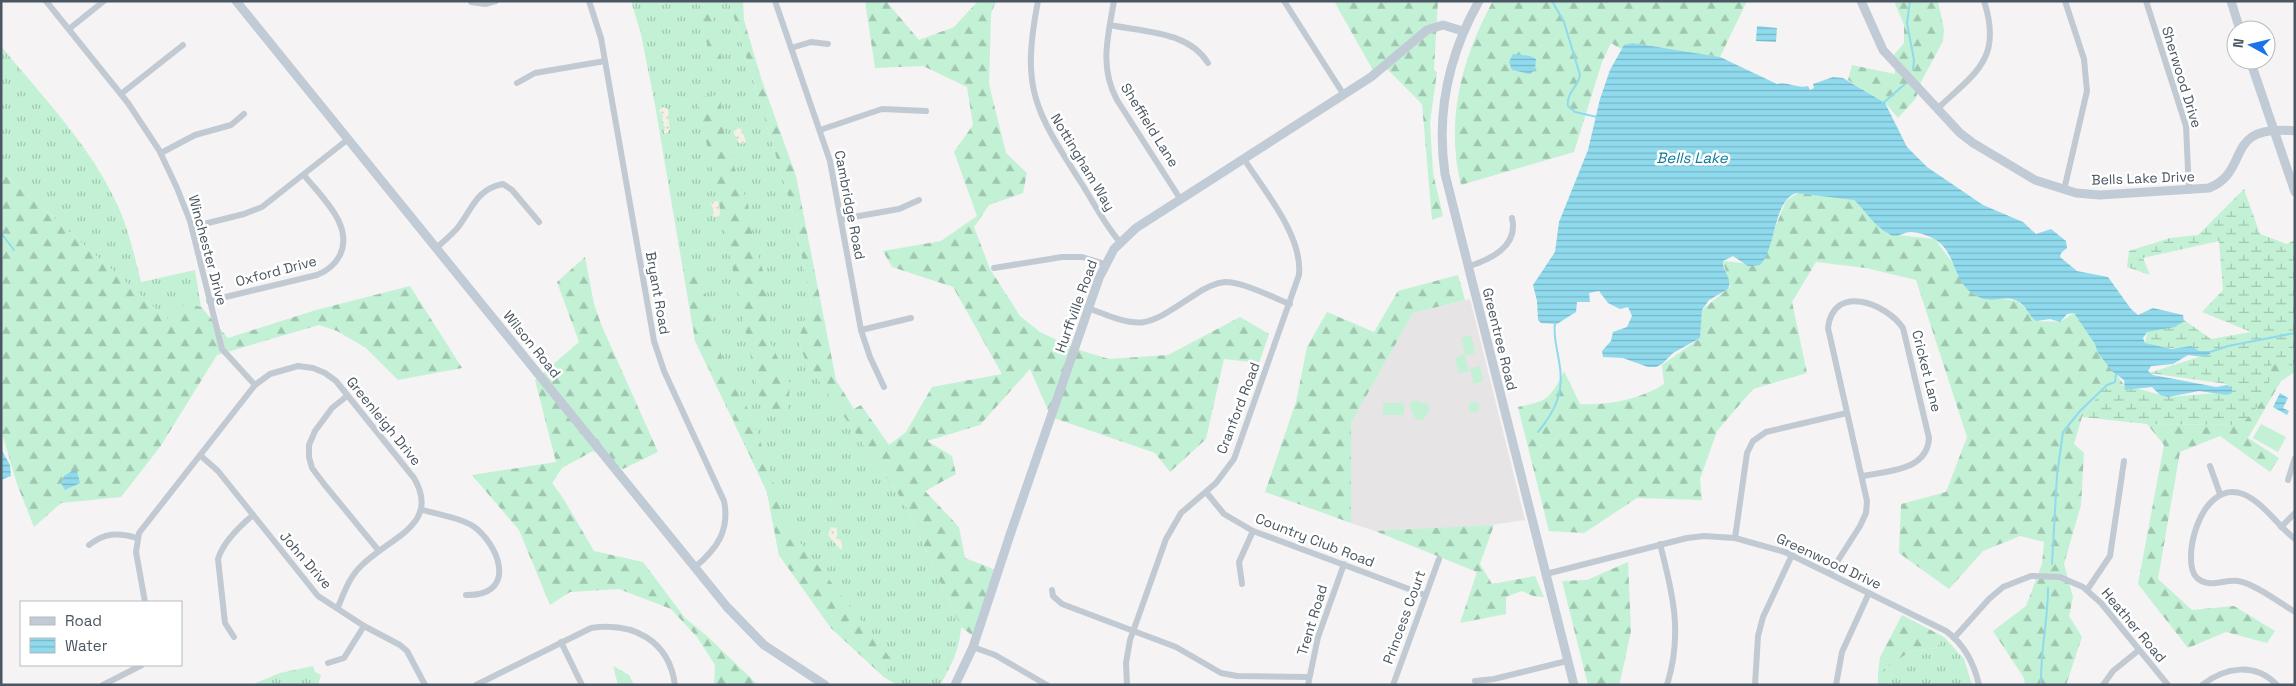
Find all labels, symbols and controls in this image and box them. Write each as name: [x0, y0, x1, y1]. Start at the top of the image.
north arrow: [2226, 20, 2276, 70]
street label: Sherwood Drive: [2158, 24, 2206, 130]
text: N: [2229, 37, 2248, 49]
street label: Sheffield Lane: [1117, 80, 1183, 170]
street label: Nottingham Way: [1047, 110, 1119, 214]
water label: Bells Lake: [1656, 148, 1729, 167]
street label: Cambridge Road: [831, 149, 869, 261]
street label: Bells Lake Drive: [2091, 167, 2195, 189]
street label: Winchester Drive: [185, 193, 231, 307]
street label: Bryant Road: [642, 250, 674, 336]
street label: Oxford Drive: [233, 252, 319, 290]
street label: Hurffville Road: [1051, 257, 1101, 355]
street label: Greentree Road: [1479, 286, 1521, 392]
street label: Wilson Road: [499, 307, 565, 381]
street label: Cricket Lane: [1908, 328, 1946, 414]
street label: Cranford Road: [1212, 360, 1264, 456]
street label: Greenleigh Drive: [343, 373, 425, 469]
street label: Country Club Road: [1253, 509, 1377, 571]
street label: John Drive: [276, 527, 336, 593]
street label: Greenwood Drive: [1774, 529, 1884, 593]
street label: Princess Court: [1379, 568, 1429, 666]
street label: Trent Road: [1293, 582, 1331, 658]
street label: Heather Road: [2098, 584, 2170, 666]
legend: [20, 601, 182, 666]
text: Road: [65, 611, 102, 630]
text: Water: [65, 636, 108, 655]

